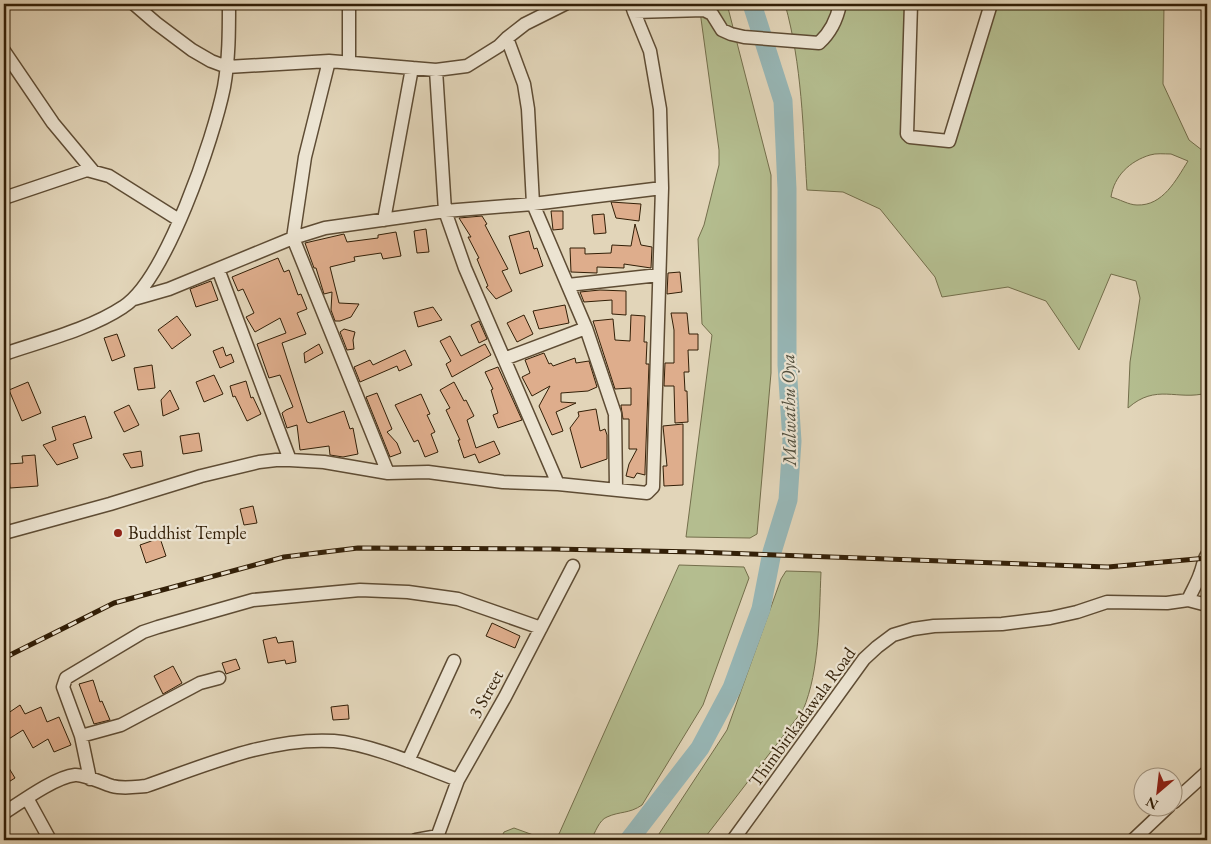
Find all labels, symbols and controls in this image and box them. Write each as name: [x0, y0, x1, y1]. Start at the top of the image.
water label: Malwathu Oya: [775, 354, 802, 467]
place label: Buddhist Temple: [128, 521, 247, 544]
marker: Buddhist Temple: [112, 527, 124, 539]
street label: Thimbirikadawala Road: [743, 642, 861, 791]
street label: 3 Street: [463, 665, 508, 722]
north arrow: [1134, 766, 1184, 816]
text: N: [1142, 793, 1161, 814]

